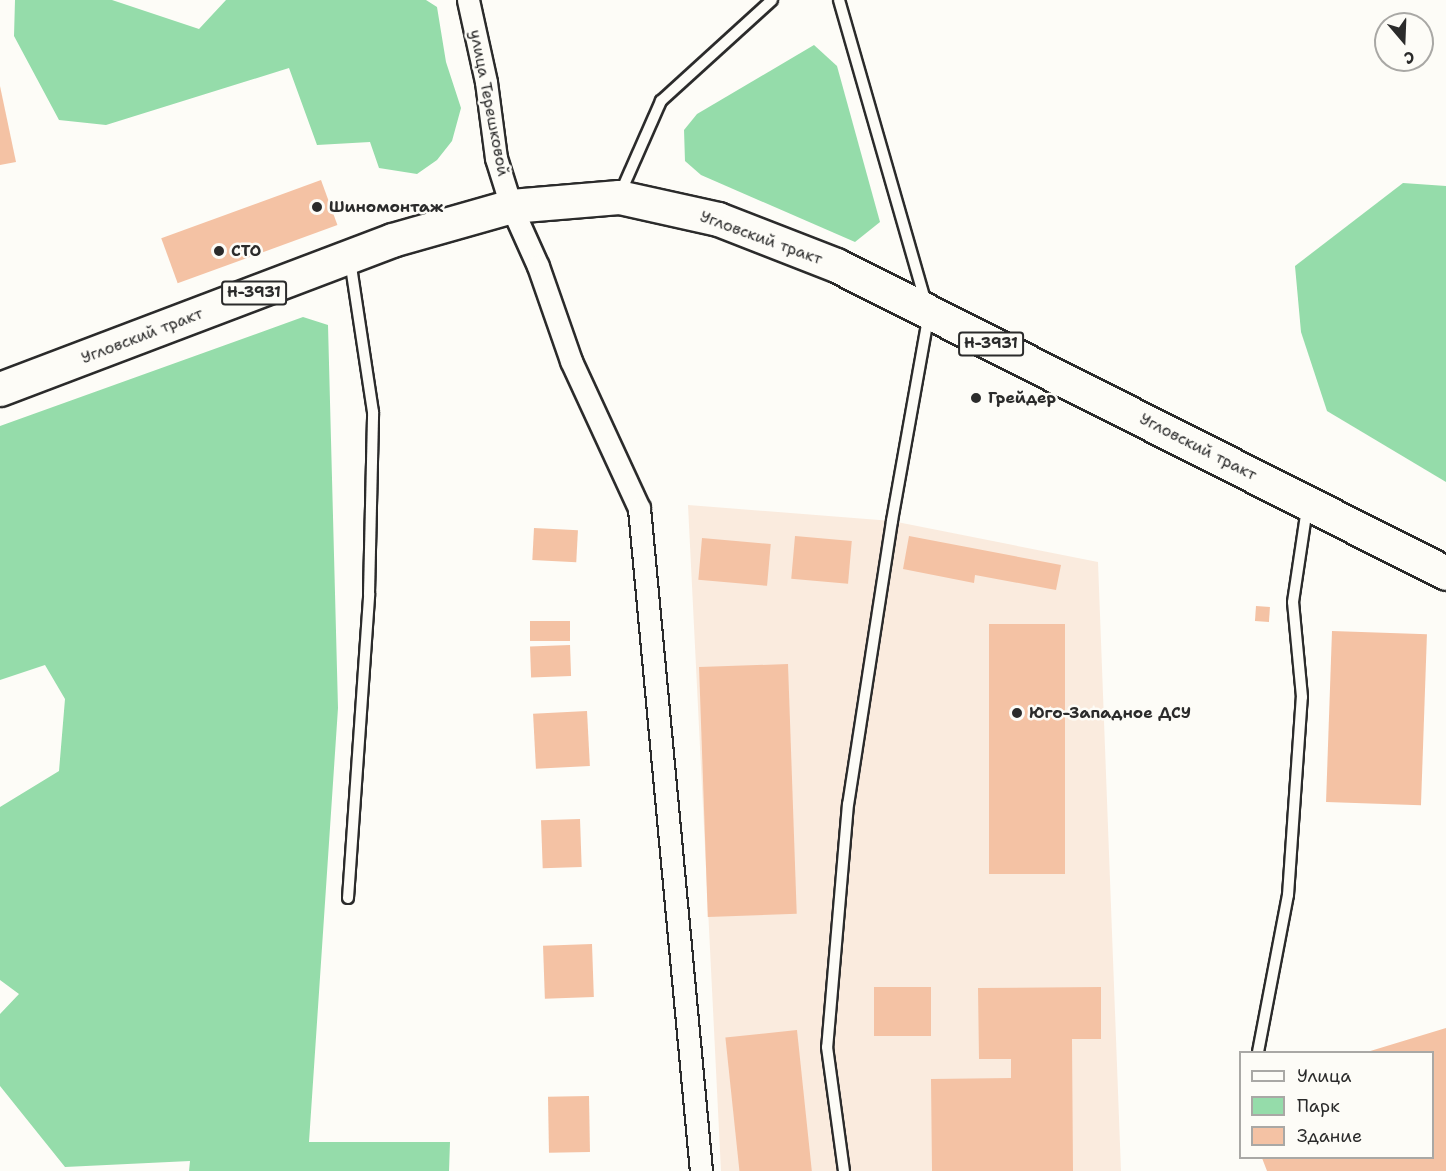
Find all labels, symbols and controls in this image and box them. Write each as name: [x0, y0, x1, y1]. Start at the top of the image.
north arrow: [1374, 12, 1434, 72]
street label: улица Терешковой: [465, 28, 513, 178]
text: С: [1401, 46, 1417, 69]
place label: Шиномонтаж: [329, 197, 443, 217]
marker: Шиномонтаж: [310, 200, 324, 214]
street label: Угловский тракт: [697, 207, 825, 269]
place label: СТО: [231, 241, 261, 261]
marker: СТО: [212, 244, 226, 258]
road number: Н-3931: [221, 281, 287, 305]
street label: Угловский тракт: [78, 304, 206, 368]
road number: Н-3931: [958, 332, 1024, 356]
place label: Грейдер: [988, 388, 1056, 408]
marker: Грейдер: [969, 391, 983, 405]
street label: Угловский тракт: [1136, 409, 1260, 485]
place label: Юго-Западное ДСУ: [1029, 703, 1191, 723]
marker: Юго-Западное ДСУ: [1010, 706, 1024, 720]
legend: [1239, 1051, 1434, 1159]
text: Улица: [1297, 1064, 1351, 1088]
text: Парк: [1297, 1094, 1340, 1118]
text: Здание: [1297, 1124, 1362, 1148]

